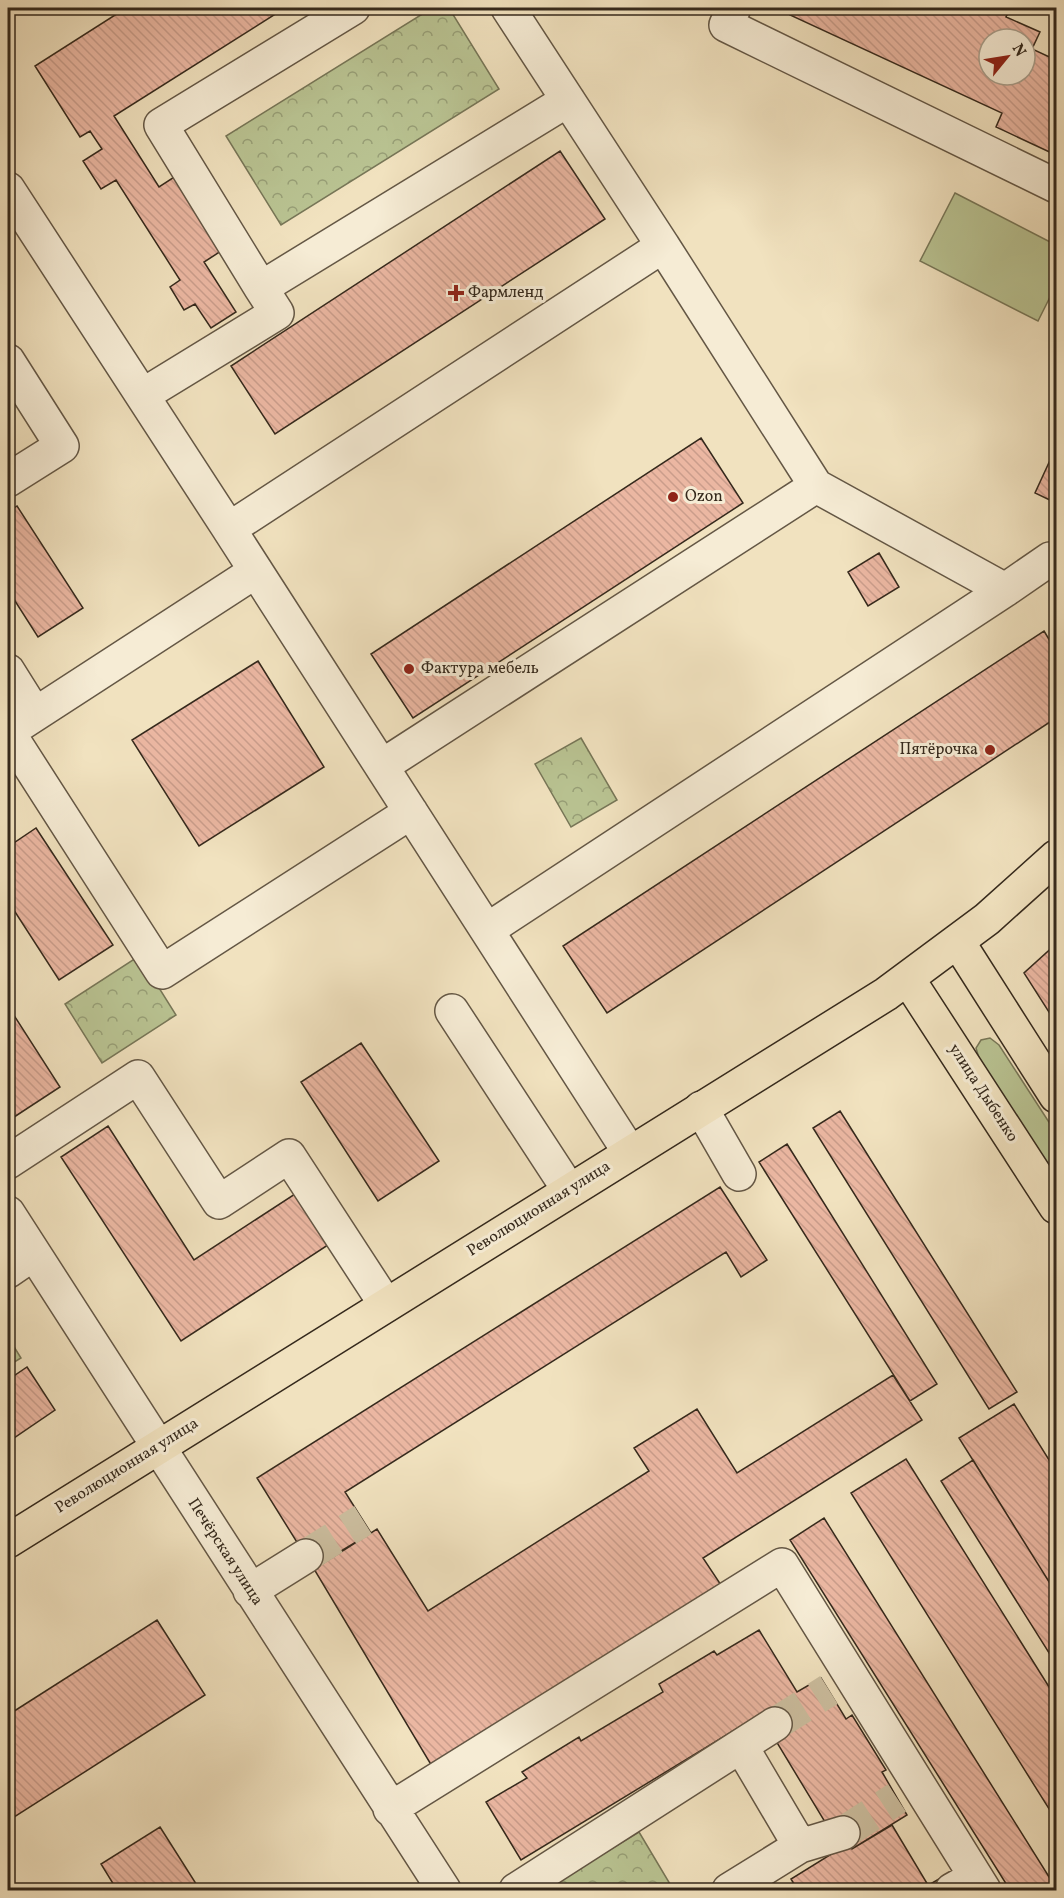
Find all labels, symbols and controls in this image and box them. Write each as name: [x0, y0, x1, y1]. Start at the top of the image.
north arrow: [977, 27, 1037, 87]
text: N: [1006, 40, 1031, 61]
place label: Фармленд: [468, 282, 543, 304]
marker: Фармленд: [449, 286, 463, 300]
place label: Ozon: [685, 486, 723, 508]
marker: Ozon: [666, 490, 680, 504]
place label: Фактура мебель: [421, 658, 539, 680]
marker: Фактура мебель: [402, 662, 416, 676]
place label: Пятёрочка: [900, 739, 978, 761]
marker: Пятёрочка: [983, 743, 997, 757]
street label: улица Дыбенко: [943, 1040, 1023, 1146]
street label: Революционная улица: [463, 1156, 615, 1262]
street label: Революционная улица: [51, 1413, 203, 1519]
street label: Печёрская улица: [182, 1494, 268, 1610]

